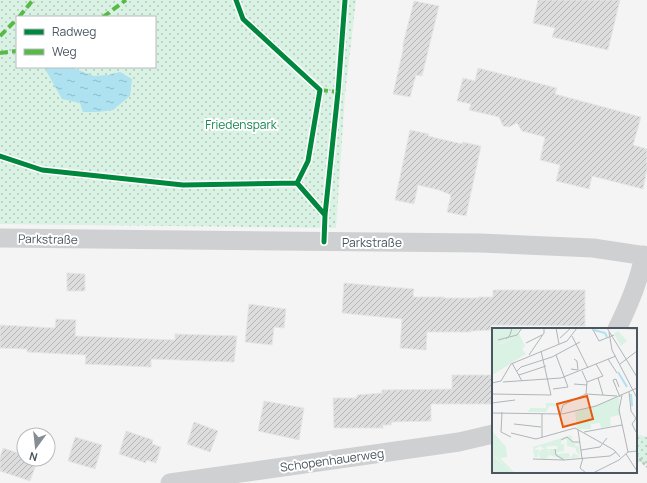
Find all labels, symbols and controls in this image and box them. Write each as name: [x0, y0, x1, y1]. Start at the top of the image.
legend: [16, 16, 156, 68]
text: Radweg: [52, 23, 96, 40]
text: Weg: [52, 43, 77, 60]
park label: Friedenspark: [205, 116, 278, 133]
street label: Parkstraße: [18, 230, 78, 248]
street label: Parkstraße: [342, 234, 402, 251]
inset map: [492, 328, 637, 473]
north arrow: [16, 427, 56, 467]
street label: Schopenhauerweg: [279, 444, 385, 476]
text: N: [27, 449, 39, 465]

